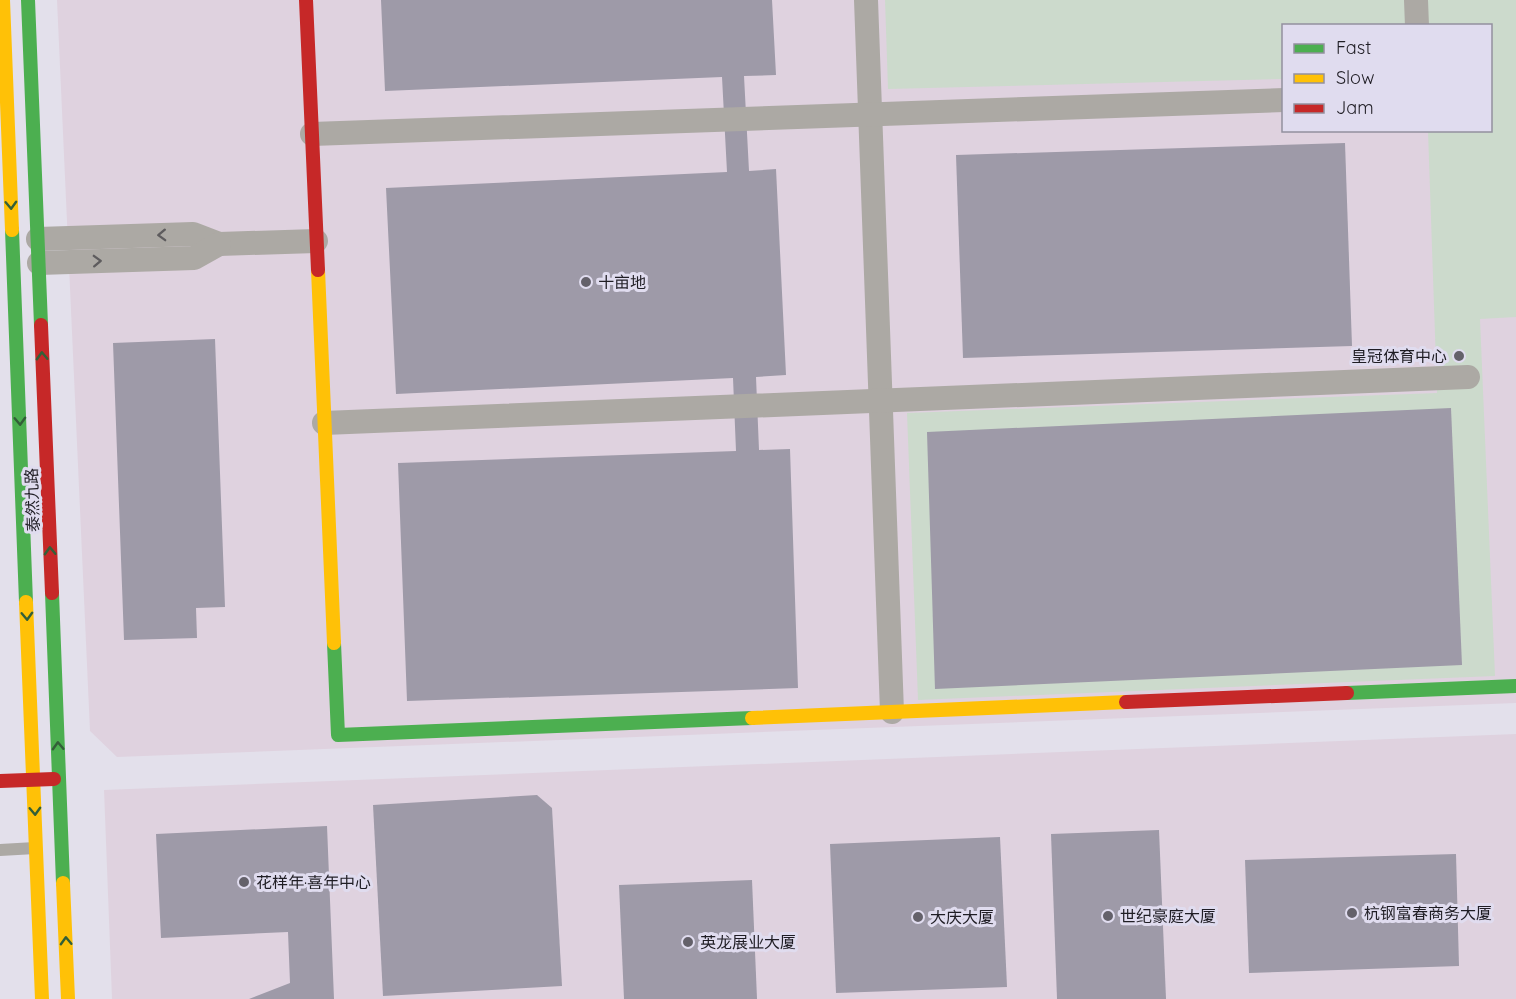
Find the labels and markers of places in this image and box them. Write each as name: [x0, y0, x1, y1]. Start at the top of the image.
place label: 十亩地: [598, 272, 646, 292]
marker: 十亩地: [579, 275, 593, 289]
place label: 皇冠体育中心: [1351, 346, 1447, 366]
marker: 皇冠体育中心: [1452, 349, 1466, 363]
place label: 花样年·喜年中心: [256, 872, 371, 892]
marker: 花样年·喜年中心: [237, 875, 251, 889]
place label: 杭钢富春商务大厦: [1364, 903, 1492, 923]
place label: 世纪豪庭大厦: [1120, 906, 1216, 926]
marker: 杭钢富春商务大厦: [1345, 906, 1359, 920]
place label: 大庆大厦: [930, 907, 994, 927]
marker: 世纪豪庭大厦: [1101, 909, 1115, 923]
marker: 大庆大厦: [911, 910, 925, 924]
place label: 英龙展业大厦: [700, 932, 796, 952]
marker: 英龙展业大厦: [681, 935, 695, 949]

